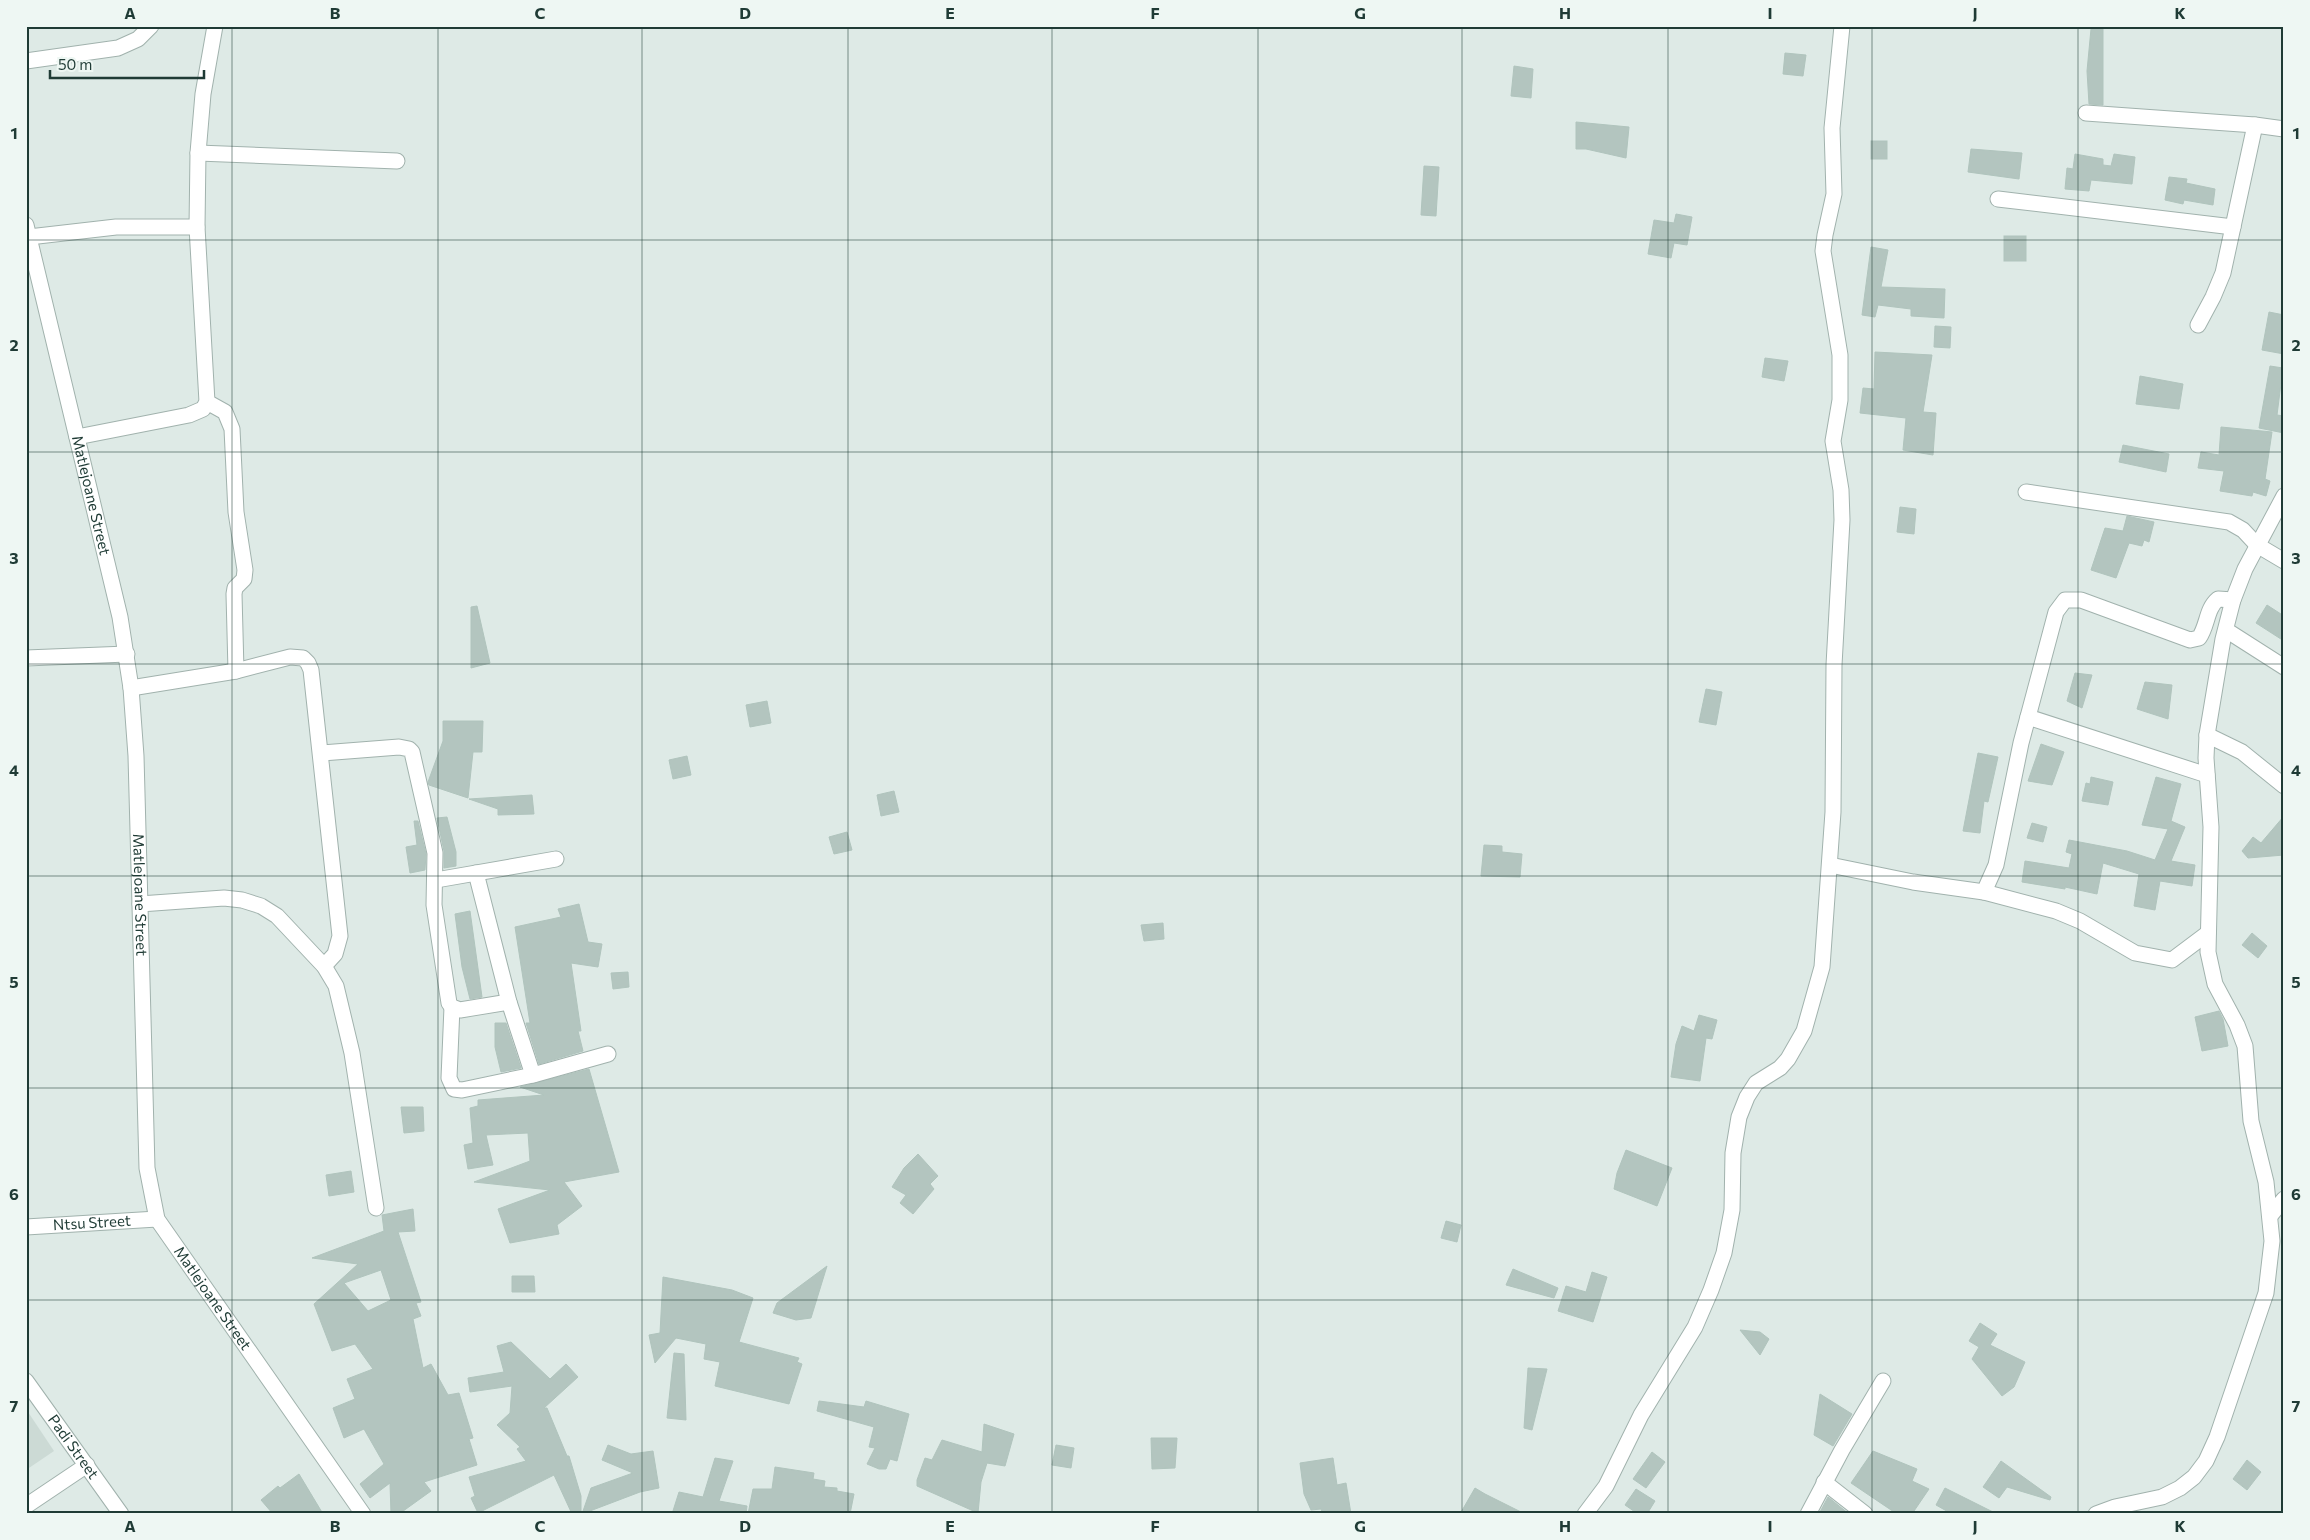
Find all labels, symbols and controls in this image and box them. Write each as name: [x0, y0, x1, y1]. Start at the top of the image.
text: A: [124, 3, 136, 22]
text: B: [330, 3, 341, 22]
text: C: [535, 3, 546, 22]
text: D: [739, 3, 751, 22]
text: E: [945, 3, 955, 22]
text: F: [1150, 3, 1160, 22]
text: G: [1354, 3, 1366, 22]
text: H: [1559, 3, 1571, 22]
text: I: [1767, 3, 1773, 22]
text: J: [1972, 3, 1978, 22]
text: K: [2174, 3, 2186, 22]
scale bar: [50, 48, 204, 80]
text: 50 m: [58, 55, 92, 73]
text: 1: [10, 123, 18, 142]
text: 1: [2292, 123, 2300, 142]
text: 2: [9, 335, 19, 354]
text: 2: [2291, 335, 2301, 354]
street label: Matlejoane Street: [69, 433, 115, 557]
text: 3: [9, 548, 19, 567]
text: 3: [2291, 548, 2301, 567]
text: 4: [9, 760, 19, 779]
text: 4: [2291, 760, 2301, 779]
street label: Matlejoane Street: [130, 833, 151, 956]
text: 5: [9, 972, 19, 991]
text: 5: [2291, 972, 2301, 991]
text: 6: [9, 1184, 19, 1203]
text: 6: [2291, 1184, 2301, 1203]
street label: Ntsu Street: [52, 1211, 131, 1233]
street label: Matlejoane Street: [171, 1242, 256, 1353]
text: 7: [10, 1396, 19, 1415]
text: 7: [2292, 1396, 2301, 1415]
street label: Padi Street: [45, 1411, 103, 1482]
text: A: [124, 1516, 136, 1535]
text: B: [330, 1516, 341, 1535]
text: C: [535, 1516, 546, 1535]
text: D: [739, 1516, 751, 1535]
text: E: [945, 1516, 955, 1535]
text: F: [1150, 1516, 1160, 1535]
text: G: [1354, 1516, 1366, 1535]
text: H: [1559, 1516, 1571, 1535]
text: I: [1767, 1516, 1773, 1535]
text: J: [1972, 1516, 1978, 1535]
text: K: [2174, 1516, 2186, 1535]

